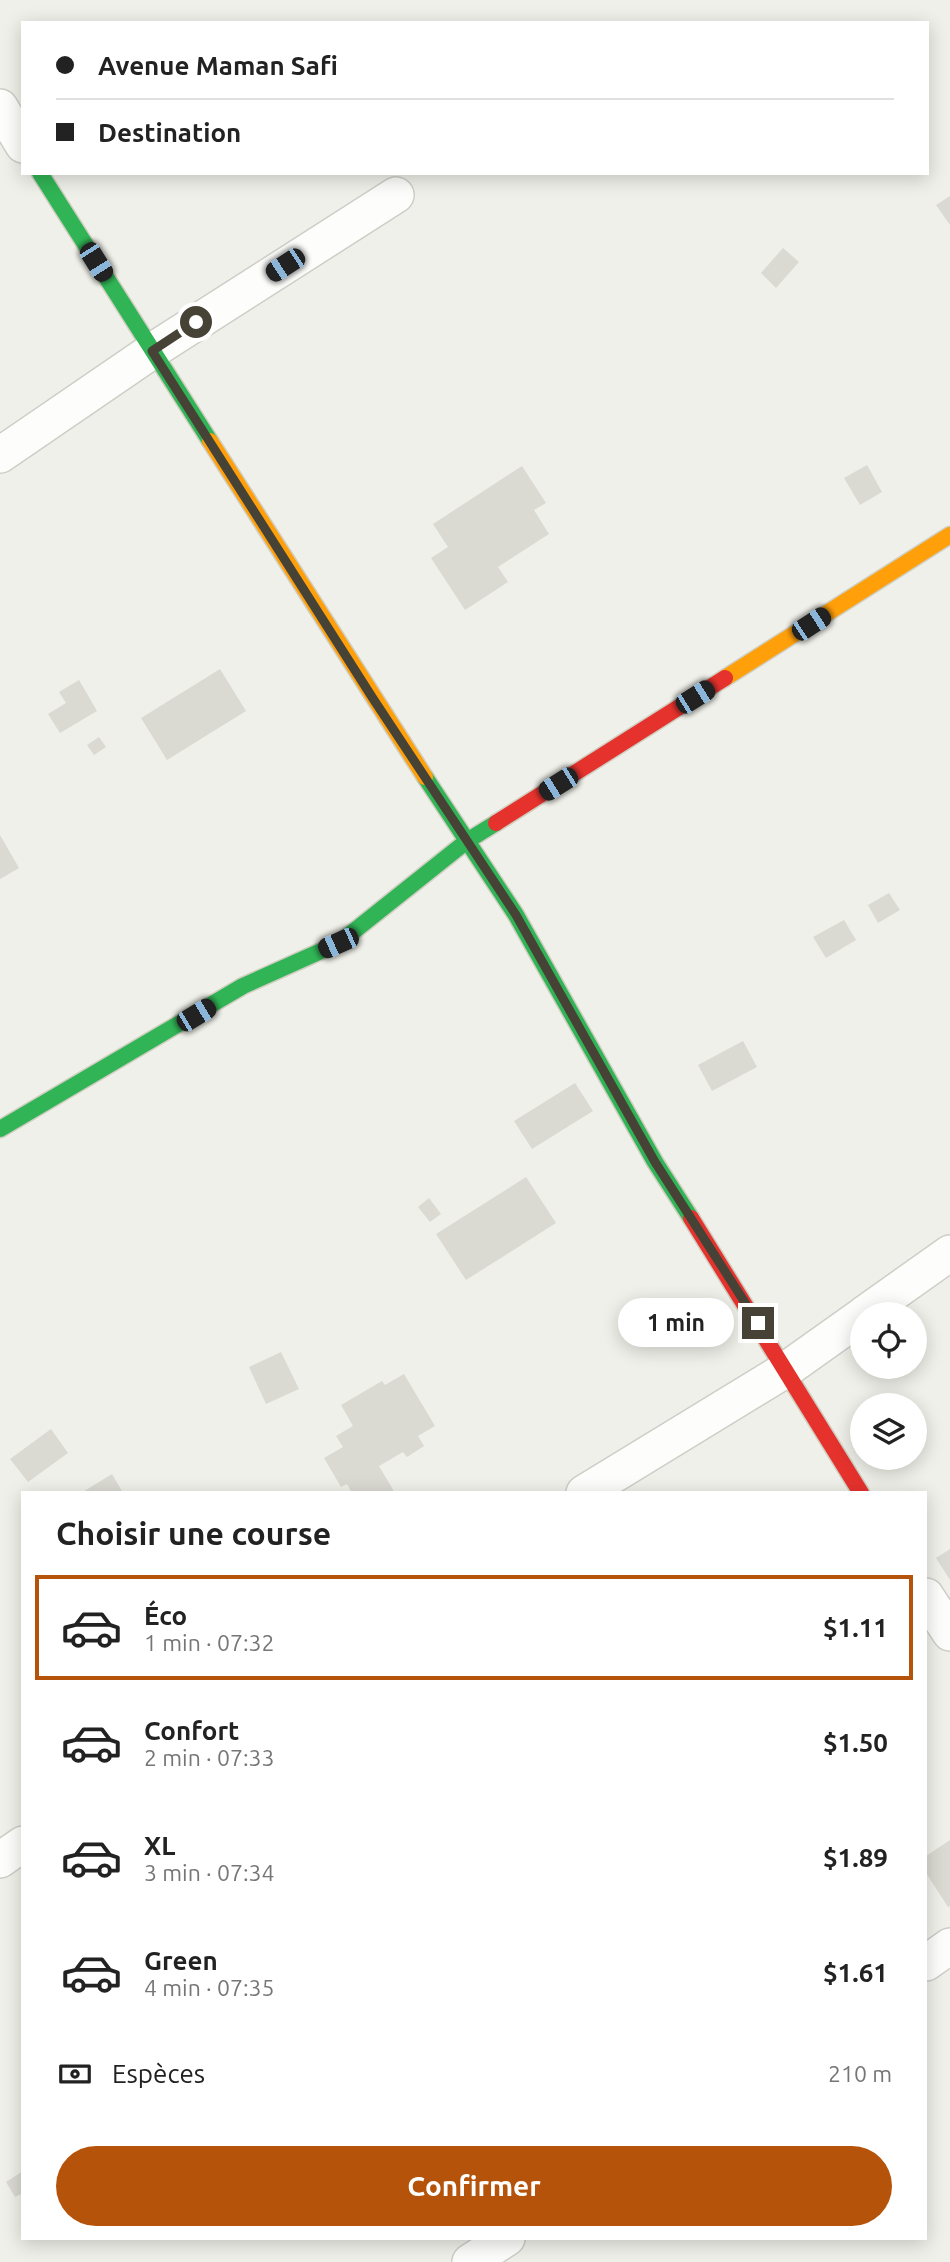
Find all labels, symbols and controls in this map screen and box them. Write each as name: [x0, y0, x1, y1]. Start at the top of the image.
text: Avenue Maman Safi: [98, 51, 338, 80]
text: Destination: [98, 118, 241, 147]
car: [76, 239, 117, 285]
car: [262, 245, 309, 285]
route start: [180, 306, 212, 338]
car: [788, 604, 835, 644]
car: [672, 677, 719, 717]
car: [535, 764, 582, 804]
car: [315, 925, 362, 961]
car: [173, 995, 220, 1035]
callout: 1 min: [618, 1298, 734, 1348]
map controls: [850, 1302, 927, 1470]
button: locate: [850, 1302, 927, 1379]
route end: [742, 1307, 774, 1339]
text: 1 min: [647, 1310, 705, 1335]
button: layers: [850, 1393, 927, 1470]
text: Choisir une course: [56, 1515, 331, 1551]
icon: car: [60, 1596, 123, 1659]
text: Éco: [144, 1601, 187, 1630]
text: $1.11: [823, 1613, 888, 1642]
text: 1 min · 07:32: [144, 1630, 275, 1655]
icon: car: [60, 1711, 123, 1774]
text: Confort: [144, 1716, 239, 1745]
text: $1.50: [823, 1728, 888, 1757]
text: 2 min · 07:33: [144, 1745, 275, 1770]
icon: car: [60, 1826, 123, 1889]
text: XL: [144, 1831, 175, 1860]
text: $1.89: [823, 1843, 888, 1872]
text: 3 min · 07:34: [144, 1860, 275, 1885]
icon: car: [60, 1941, 123, 2004]
text: Green: [144, 1946, 218, 1975]
text: $1.61: [823, 1958, 888, 1987]
text: 4 min · 07:35: [144, 1975, 275, 2000]
icon: cash: [56, 2055, 94, 2093]
text: Espèces: [112, 2059, 205, 2088]
text: 210 m: [828, 2061, 892, 2086]
button: Confirmer: [56, 2146, 892, 2226]

